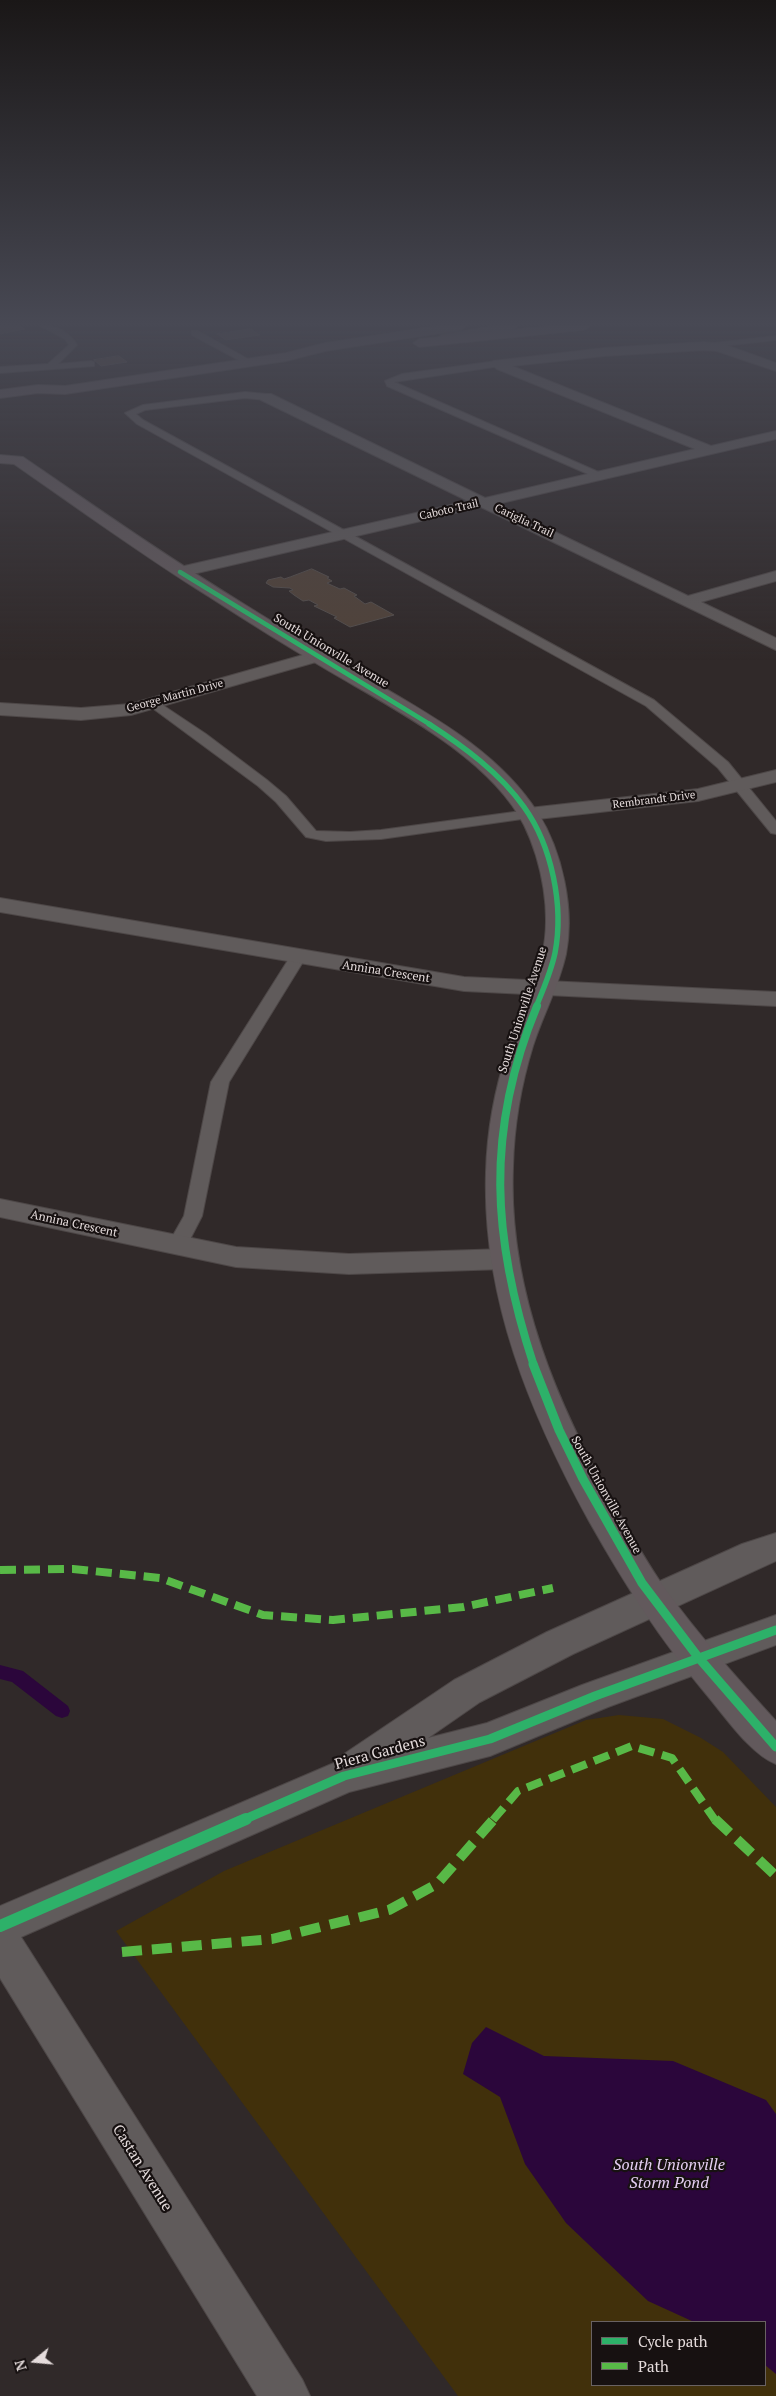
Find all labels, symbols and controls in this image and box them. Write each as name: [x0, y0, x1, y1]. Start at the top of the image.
street label: Caboto Trail: [418, 497, 480, 523]
street label: Cariglia Trail: [492, 502, 556, 540]
street label: South Unionville Avenue: [271, 611, 391, 691]
street label: George Martin Drive: [125, 677, 225, 715]
street label: Rembrandt Drive: [612, 788, 696, 812]
street label: South Unionville Avenue: [496, 945, 550, 1075]
street label: Annina Crescent: [341, 958, 431, 986]
street label: Annina Crescent: [29, 1208, 119, 1240]
street label: South Unionville Avenue: [568, 1434, 644, 1556]
street label: Piera Gardens: [333, 1732, 427, 1774]
street label: Castan Avenue: [108, 2121, 176, 2215]
water label: South Unionville Storm Pond: [613, 2155, 725, 2193]
legend: [591, 2321, 766, 2386]
text: Cycle path: [638, 2331, 708, 2351]
north arrow: [10, 2336, 60, 2386]
text: Path: [638, 2356, 669, 2376]
text: N: [10, 2358, 31, 2373]

